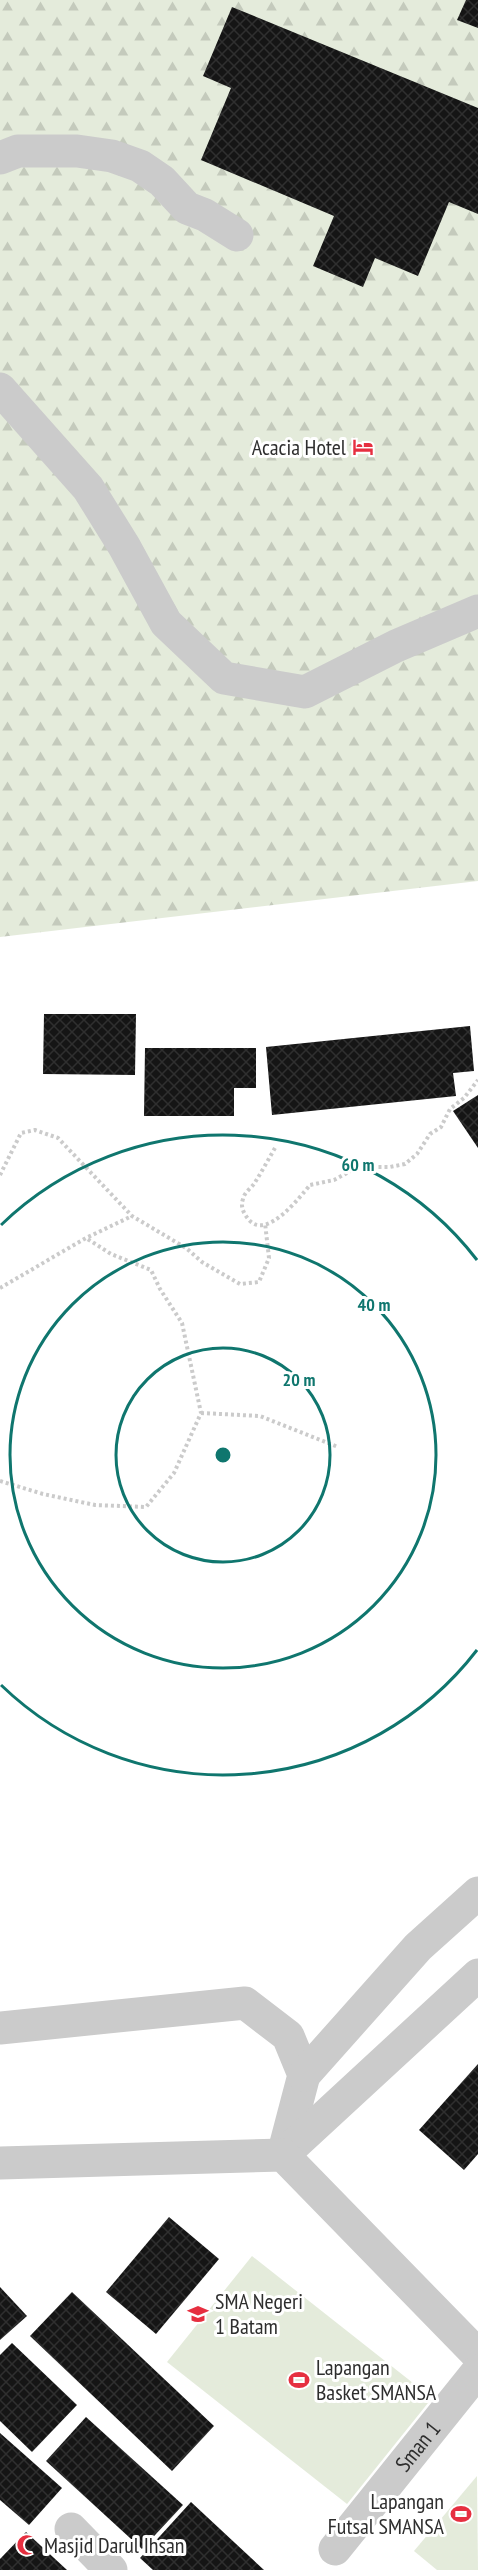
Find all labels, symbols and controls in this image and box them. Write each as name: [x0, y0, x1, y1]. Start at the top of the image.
place label: Acacia Hotel: [252, 433, 347, 461]
hotel icon: Acacia Hotel: [351, 435, 375, 459]
text: 60 m: [342, 1153, 374, 1176]
text: 40 m: [358, 1293, 390, 1316]
text: 20 m: [283, 1368, 315, 1391]
centre of rings: [213, 1445, 233, 1465]
place label: SMA Negeri 1 Batam: [215, 2287, 303, 2340]
school or university icon: SMA Negeri 1 Batam: [186, 2302, 210, 2326]
place label: Lapangan Basket SMANSA: [316, 2353, 437, 2406]
sports icon: Lapangan Basket SMANSA: [287, 2368, 311, 2392]
street label: Sman 1: [389, 2415, 446, 2477]
place label: Lapangan Futsal SMANSA: [328, 2487, 445, 2540]
sports icon: Lapangan Futsal SMANSA: [449, 2502, 473, 2526]
place label: Masjid Darul Ihsan: [44, 2531, 184, 2559]
mosque icon: Masjid Darul Ihsan: [15, 2533, 39, 2557]

